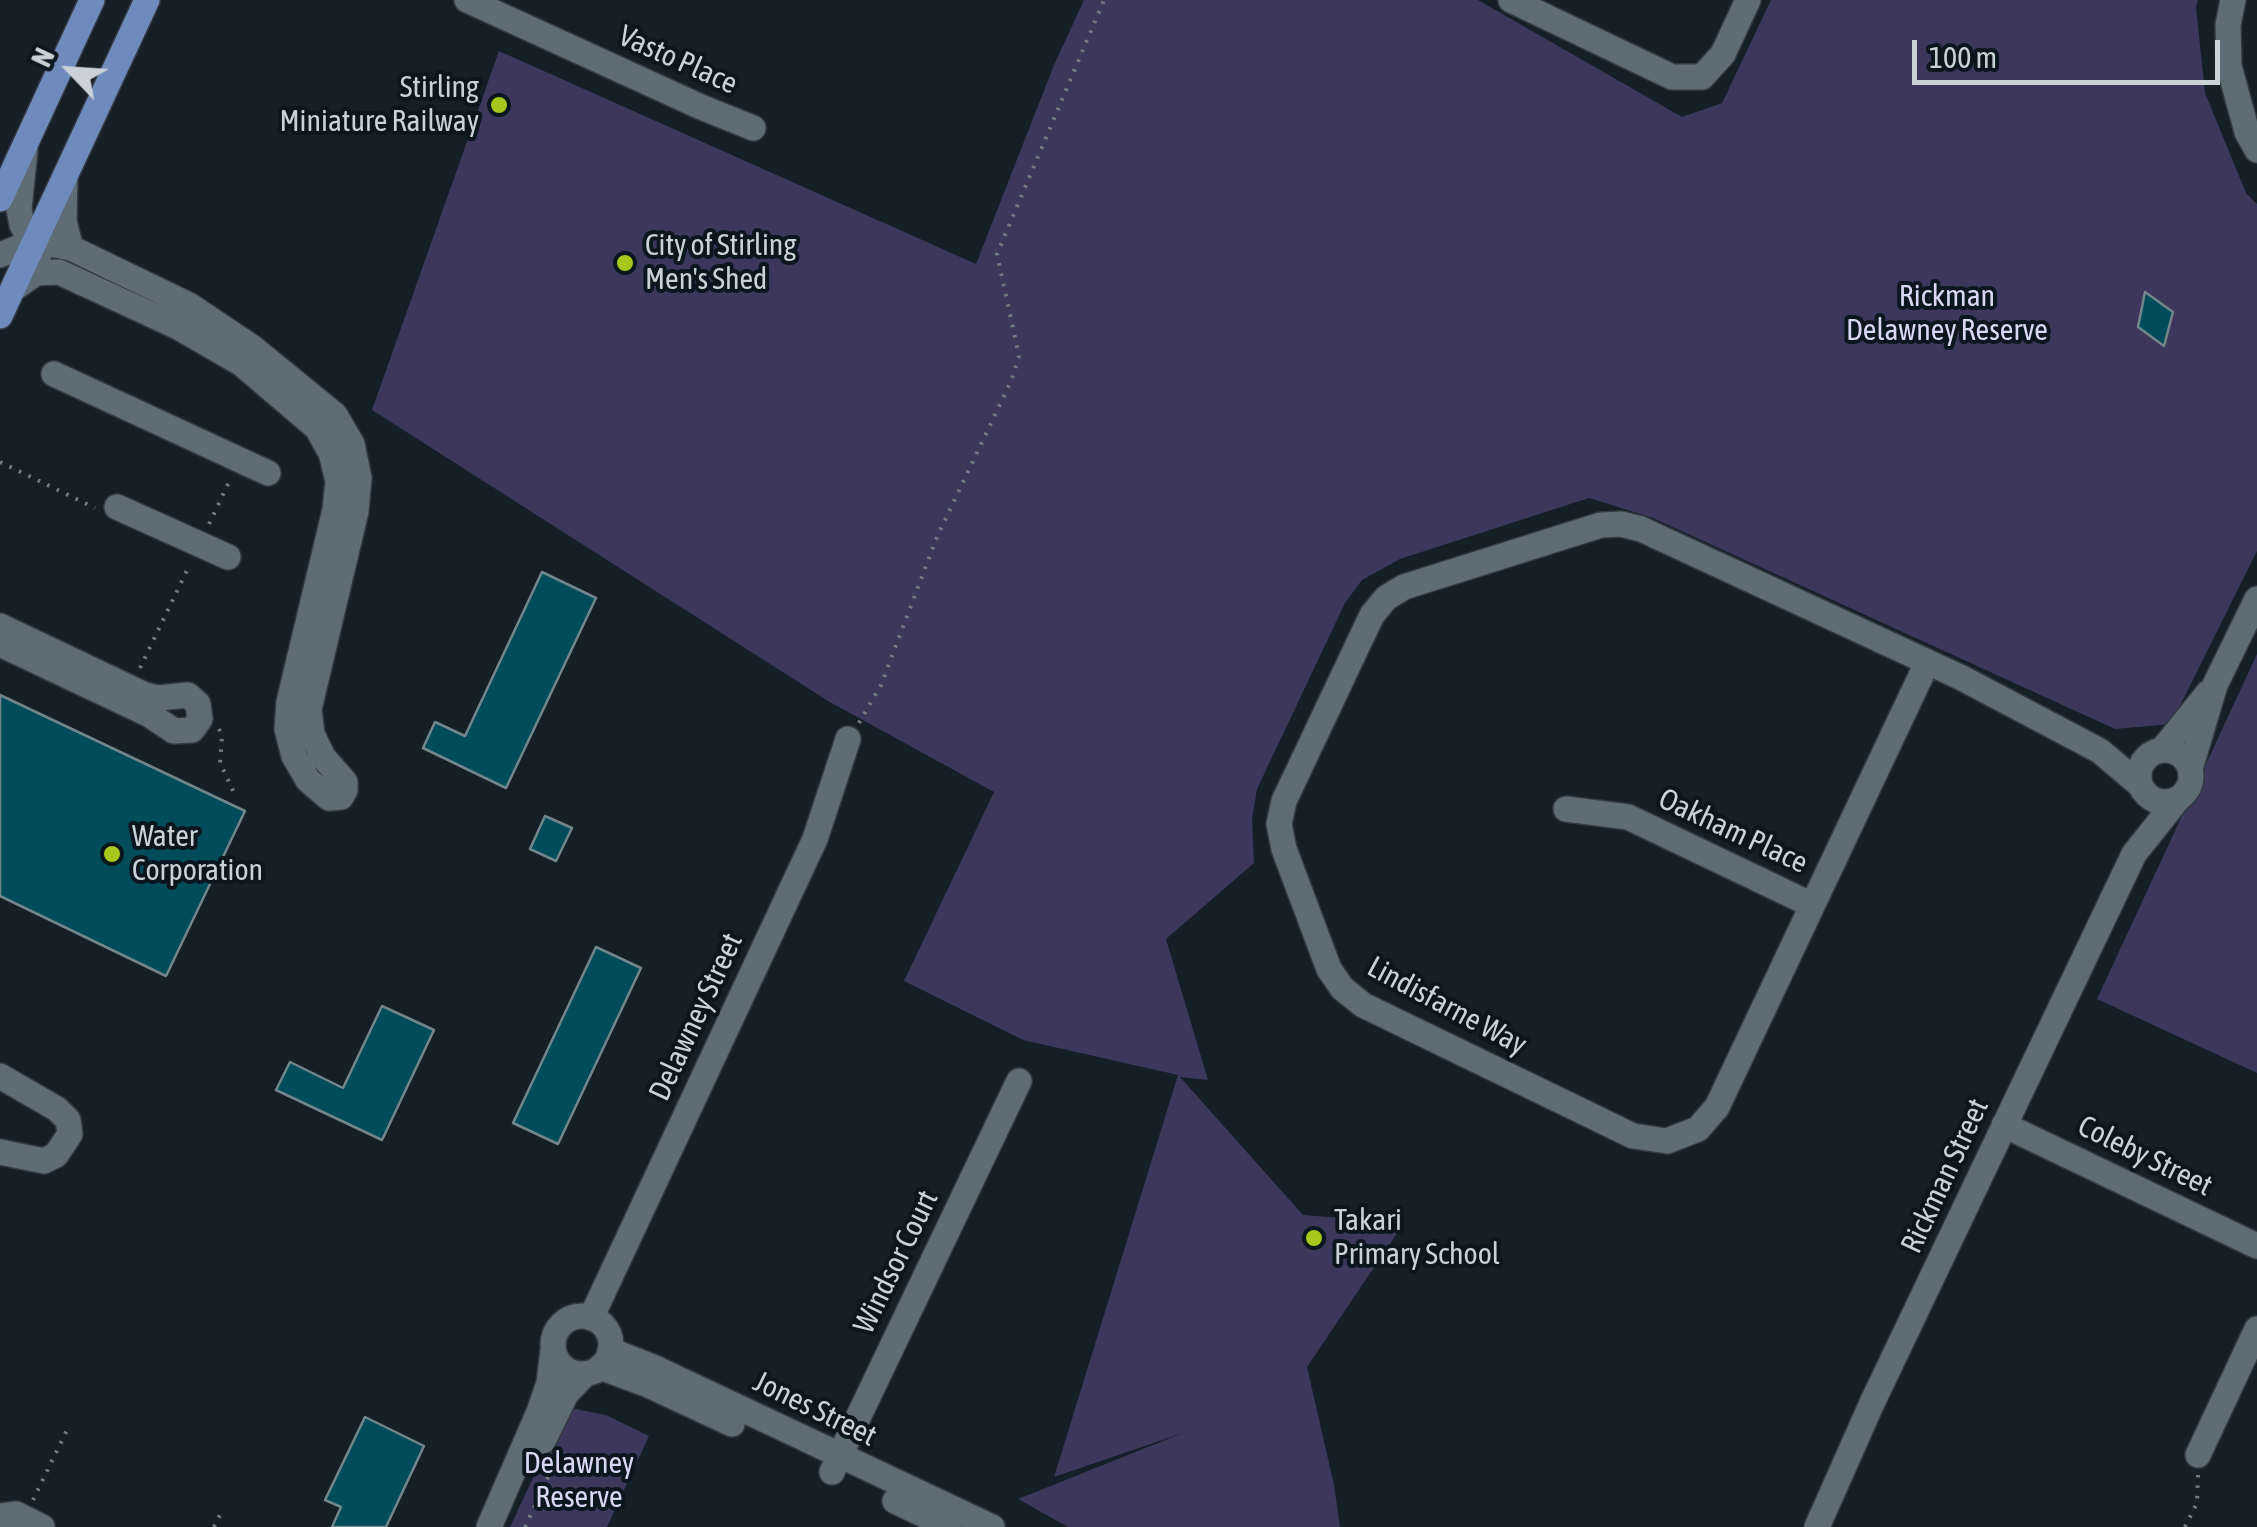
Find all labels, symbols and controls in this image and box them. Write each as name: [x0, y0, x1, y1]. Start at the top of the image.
street label: Vasto Place: [613, 18, 743, 102]
north arrow: [20, 20, 120, 120]
scale bar: [1917, 20, 2224, 82]
text: 100 m: [1929, 40, 1997, 74]
text: N: [25, 43, 61, 72]
place label: Stirling Miniature Railway: [279, 70, 479, 140]
marker: Stirling Miniature Railway: [488, 94, 510, 116]
place label: City of Stirling Men's Shed: [645, 228, 796, 298]
marker: City of Stirling Men's Shed: [614, 252, 636, 274]
park label: Rickman Delawney Reserve: [1846, 279, 2048, 350]
street label: Oakham Place: [1653, 781, 1813, 881]
place label: Water Corporation: [132, 819, 263, 890]
marker: Water Corporation: [101, 843, 123, 865]
street label: Delawney Street: [642, 928, 750, 1106]
street label: Lindisfarne Way: [1361, 949, 1533, 1063]
street label: Rickman Street: [1894, 1093, 1996, 1259]
street label: Coleby Street: [2072, 1108, 2218, 1204]
street label: Windsor Court: [846, 1185, 946, 1339]
place label: Takari Primary School: [1334, 1203, 1500, 1274]
marker: Takari Primary School: [1303, 1227, 1325, 1249]
street label: Jones Street: [748, 1364, 882, 1454]
park label: Delawney Reserve: [524, 1446, 634, 1516]

